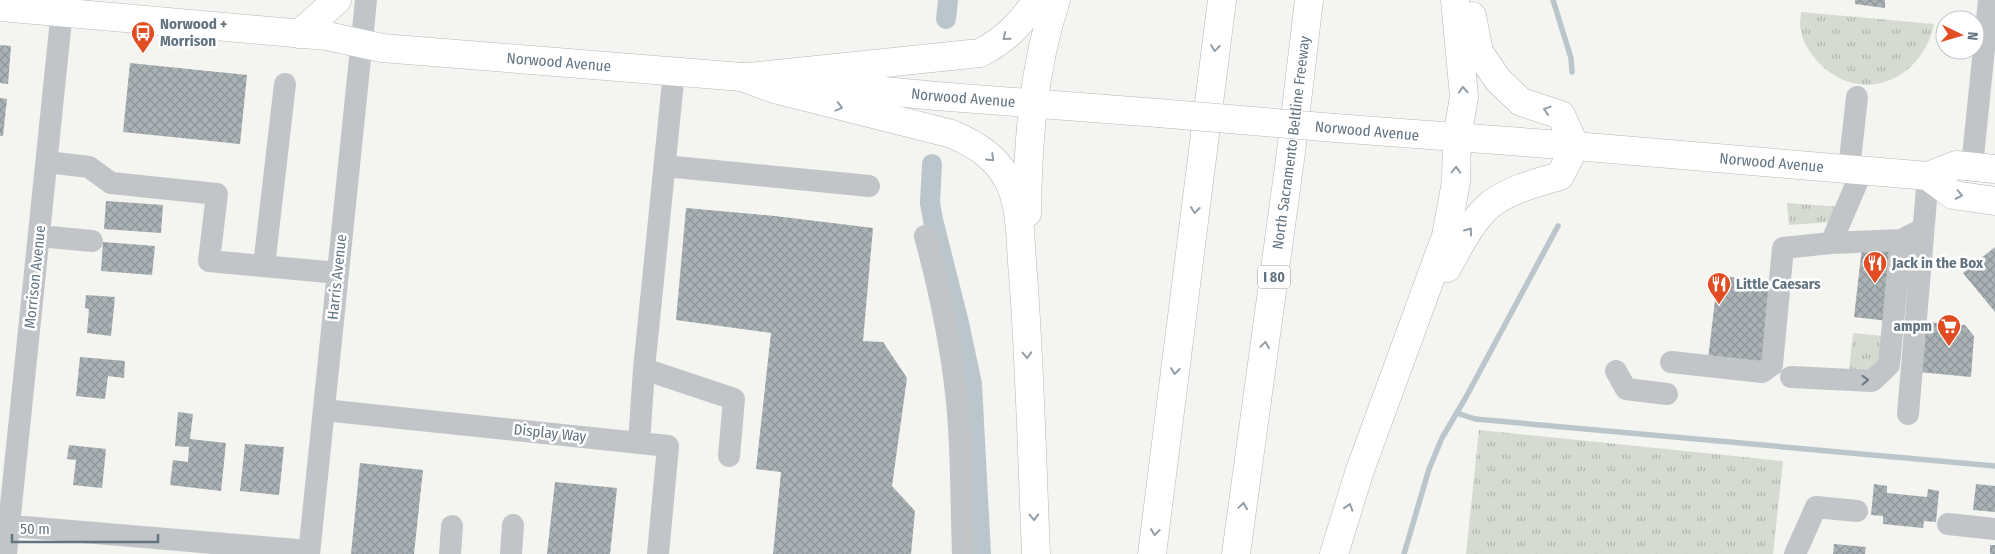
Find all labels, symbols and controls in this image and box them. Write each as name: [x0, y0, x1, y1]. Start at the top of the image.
north arrow: [1935, 10, 1985, 60]
place label: Norwood + Morrison: [160, 15, 227, 50]
bus stop icon: Norwood + Morrison: [130, 20, 156, 54]
text: N: [1964, 31, 1981, 41]
one-way arrow: [1003, 32, 1012, 40]
street label: North Sacramento Beltline Freeway: [1269, 35, 1314, 251]
one-way arrow: [1211, 44, 1221, 53]
street label: Norwood Avenue: [506, 49, 612, 75]
street label: Norwood Avenue: [910, 85, 1016, 111]
one-way arrow: [1458, 85, 1469, 93]
one-way arrow: [835, 101, 843, 111]
one-way arrow: [1543, 106, 1552, 116]
street label: Norwood Avenue: [1314, 117, 1420, 145]
street label: Norwood Avenue: [1719, 149, 1824, 176]
one-way arrow: [986, 152, 995, 161]
one-way arrow: [1451, 166, 1462, 174]
one-way arrow: [1954, 190, 1963, 200]
one-way arrow: [1190, 206, 1201, 214]
street label: Morrison Avenue: [21, 225, 49, 329]
one-way arrow: [1463, 227, 1472, 237]
street label: Harris Avenue: [324, 233, 350, 321]
restaurant icon: Jack in the Box: [1862, 250, 1888, 284]
place label: Jack in the Box: [1891, 254, 1984, 272]
road number: I 80: [1258, 266, 1290, 288]
restaurant icon: Little Caesars: [1706, 271, 1732, 305]
place label: Little Caesars: [1736, 275, 1821, 293]
supermarket icon: ampm: [1936, 313, 1962, 347]
place label: ampm: [1894, 317, 1932, 335]
one-way arrow: [1259, 340, 1270, 348]
one-way arrow: [1022, 351, 1033, 359]
one-way arrow: [1170, 367, 1181, 375]
one-way arrow: [1862, 374, 1870, 385]
street label: Display Way: [513, 420, 587, 446]
one-way arrow: [1237, 501, 1248, 509]
one-way arrow: [1343, 504, 1353, 512]
scale bar: [12, 512, 159, 544]
one-way arrow: [1029, 514, 1040, 522]
text: 50 m: [20, 520, 50, 538]
one-way arrow: [1150, 528, 1160, 536]

